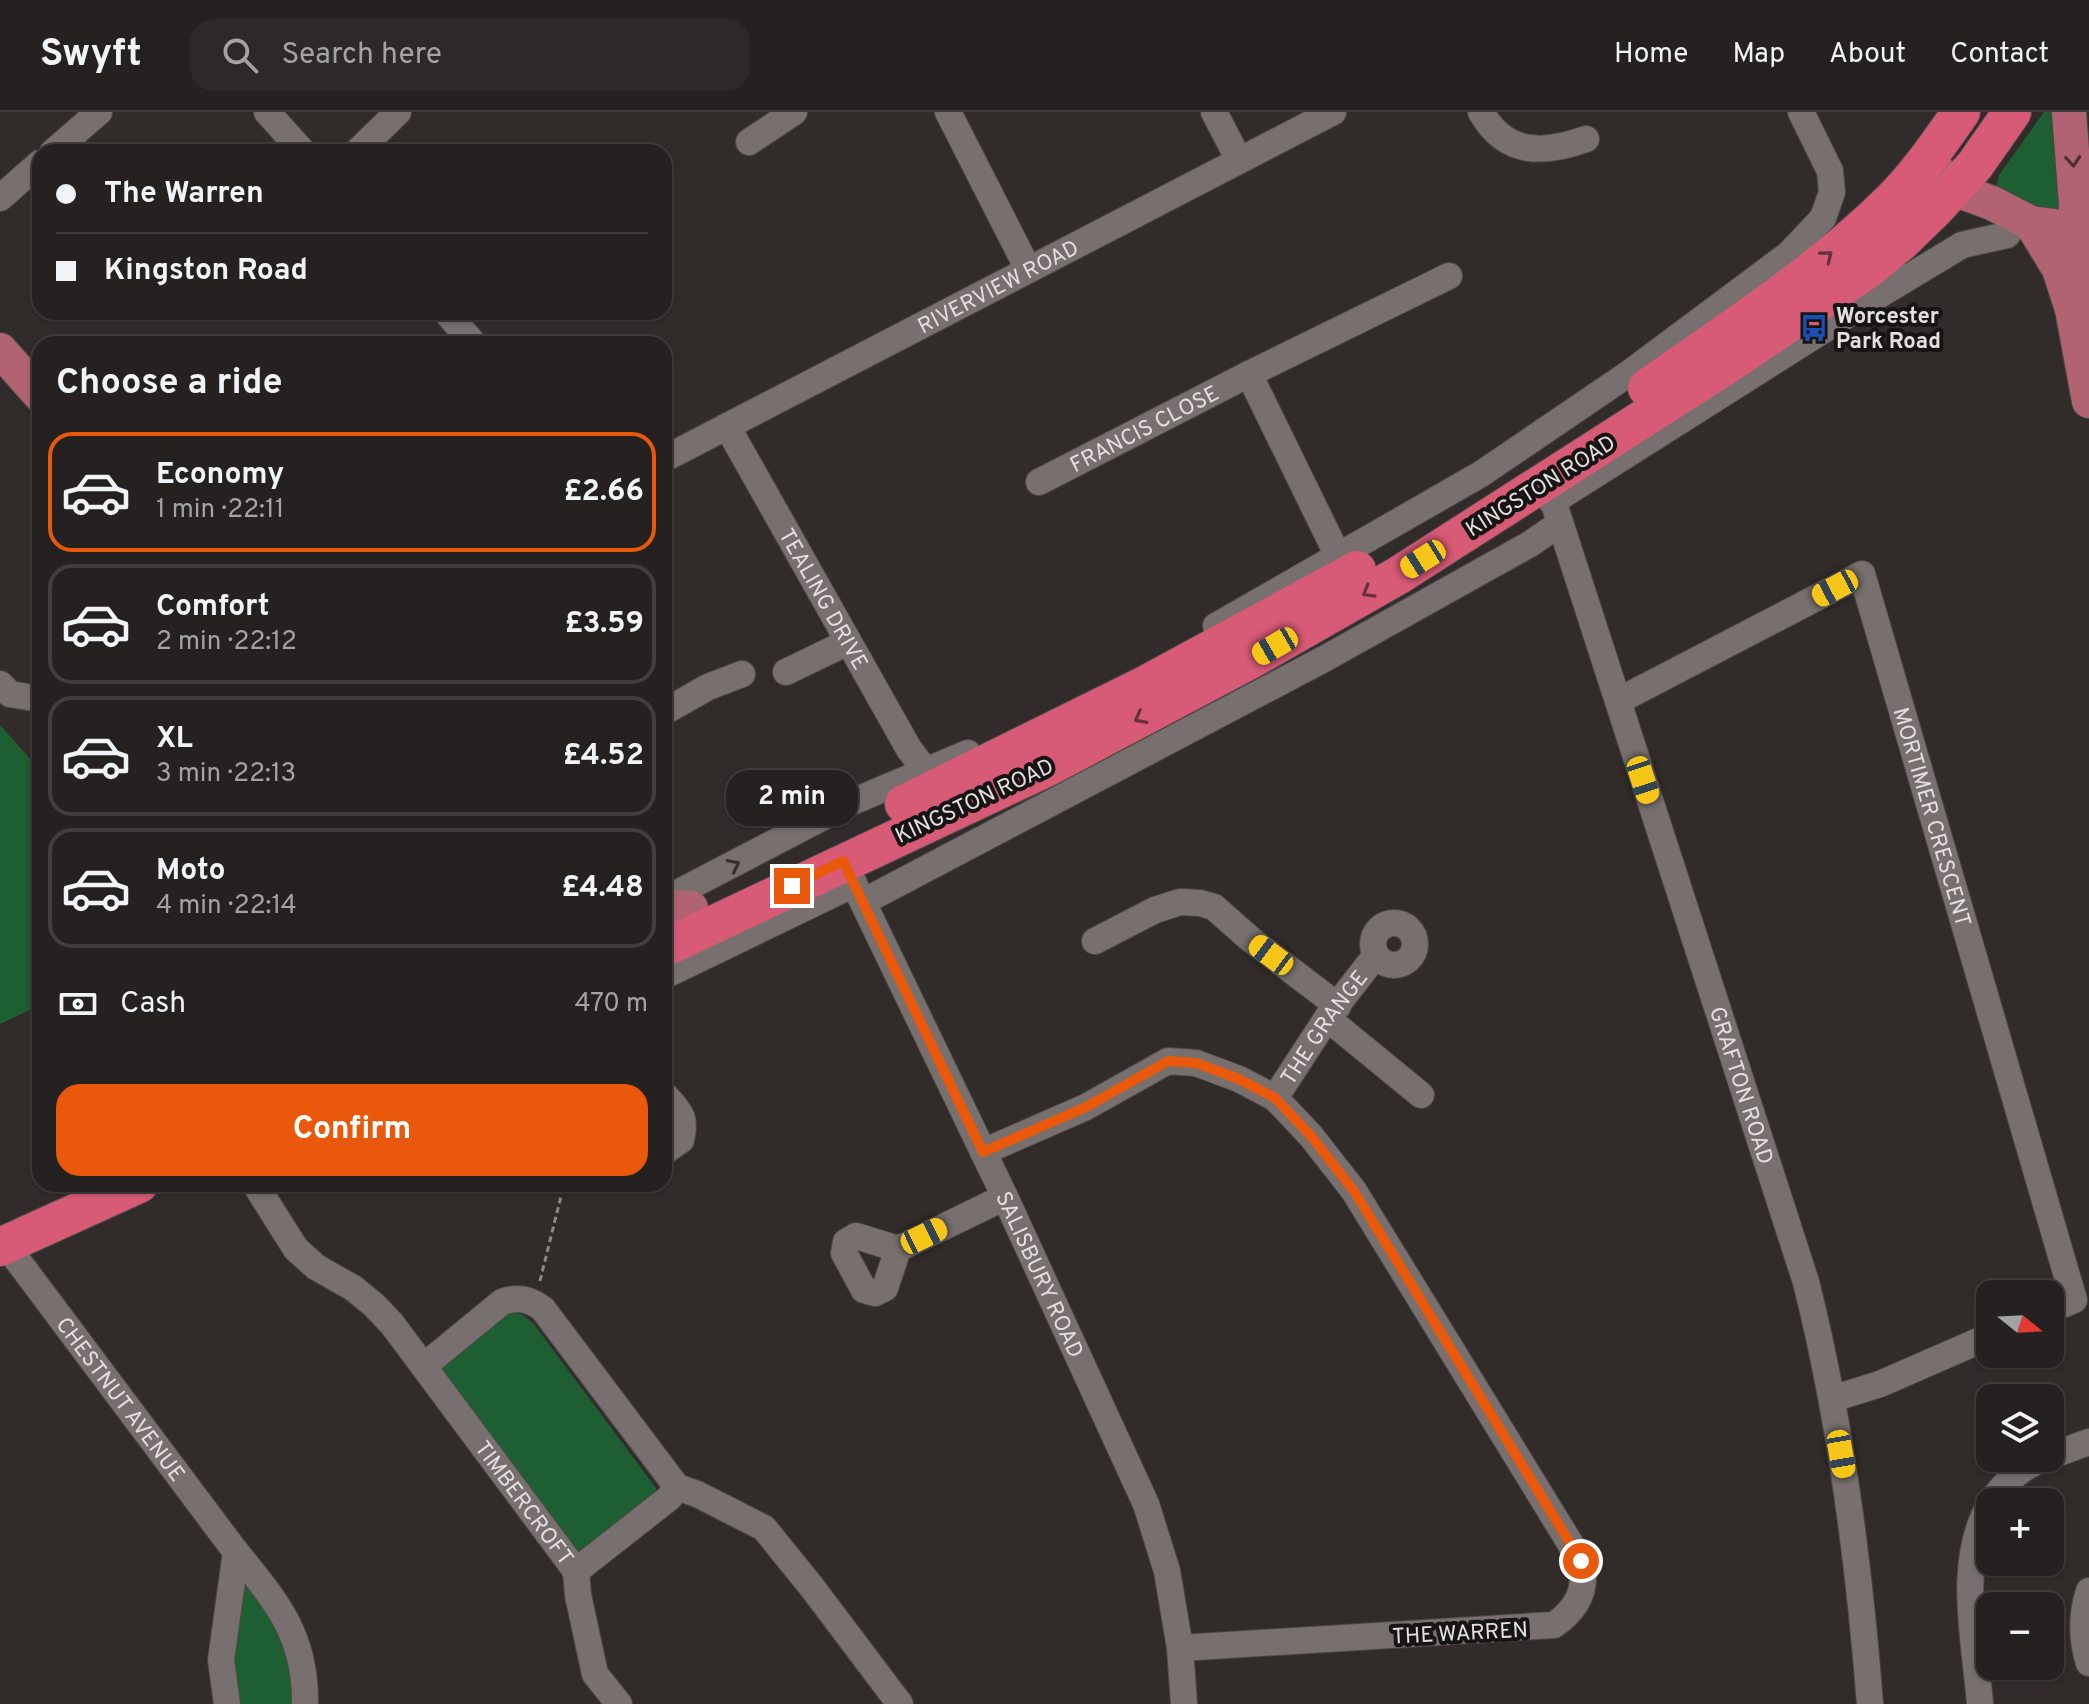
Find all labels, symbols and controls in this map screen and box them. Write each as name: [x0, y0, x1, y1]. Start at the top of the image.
search box: [190, 19, 750, 91]
text: Swyft: [40, 31, 142, 80]
icon: search: [218, 33, 262, 77]
text: Search here: [282, 37, 442, 74]
text: Home: [1614, 37, 1688, 73]
text: Map: [1732, 37, 1785, 73]
text: About: [1829, 37, 1906, 73]
text: Contact: [1950, 37, 2049, 73]
one-way arrow: [2064, 155, 2081, 168]
text: The Warren: [104, 176, 264, 213]
street label: RIVERVIEW ROAD: [914, 235, 1084, 341]
one-way arrow: [1818, 251, 1833, 266]
text: Kingston Road: [104, 253, 308, 290]
place label: Worcester Park Road: [1836, 304, 1941, 356]
bus stop icon: Worcester Park Road: [1799, 313, 1829, 343]
text: Choose a ride: [56, 361, 282, 407]
street label: FRANCIS CLOSE: [1066, 381, 1224, 480]
street label: KINGSTON ROAD: [1461, 430, 1621, 544]
icon: car: [60, 456, 132, 528]
text: Economy: [156, 457, 284, 494]
text: £2.66: [563, 474, 644, 511]
text: 1 min · 22:11: [156, 494, 284, 527]
street label: TEALING DRIVE: [772, 524, 872, 675]
car: [1396, 536, 1450, 582]
car: [1808, 566, 1862, 610]
one-way arrow: [1362, 582, 1377, 598]
icon: car: [60, 588, 132, 660]
text: Comfort: [156, 589, 269, 626]
text: £3.59: [565, 606, 644, 643]
car: [1248, 624, 1302, 668]
text: 2 min · 22:12: [156, 626, 297, 659]
street label: MORTIMER CRESCENT: [1886, 705, 1975, 930]
one-way arrow: [1134, 708, 1149, 723]
icon: car: [60, 720, 132, 792]
text: XL: [156, 721, 193, 758]
text: £4.52: [563, 738, 644, 775]
car: [1624, 753, 1662, 807]
street label: KINGSTON ROAD: [892, 754, 1059, 851]
text: 3 min · 22:13: [156, 758, 296, 791]
callout: 2 min: [726, 770, 858, 826]
text: 2 min: [758, 781, 826, 814]
icon: car: [60, 852, 132, 924]
text: Moto: [156, 853, 226, 890]
one-way arrow: [725, 859, 740, 874]
route end: [774, 868, 810, 904]
text: £4.48: [561, 870, 644, 907]
text: 4 min · 22:14: [156, 890, 297, 923]
car: [1245, 931, 1297, 979]
street label: THE GRANGE: [1276, 966, 1375, 1091]
icon: cash: [56, 982, 100, 1026]
text: Cash: [120, 986, 186, 1023]
text: 470 m: [574, 988, 648, 1021]
street label: GRAFTON ROAD: [1702, 1004, 1778, 1168]
button: Confirm: [56, 1084, 648, 1176]
street label: SALISBURY ROAD: [988, 1188, 1088, 1363]
car: [897, 1215, 951, 1257]
north arrow: [1976, 1280, 2064, 1368]
map controls: [1976, 1280, 2064, 1680]
street label: CHESTNUT AVENUE: [49, 1313, 189, 1488]
button: layers: [1976, 1384, 2064, 1472]
car: [1825, 1428, 1857, 1480]
street label: TIMBERCROFT: [468, 1436, 578, 1572]
button: +: [1976, 1488, 2064, 1576]
route start: [1563, 1543, 1599, 1579]
button: −: [1976, 1592, 2064, 1680]
street label: THE WARREN: [1392, 1617, 1529, 1652]

